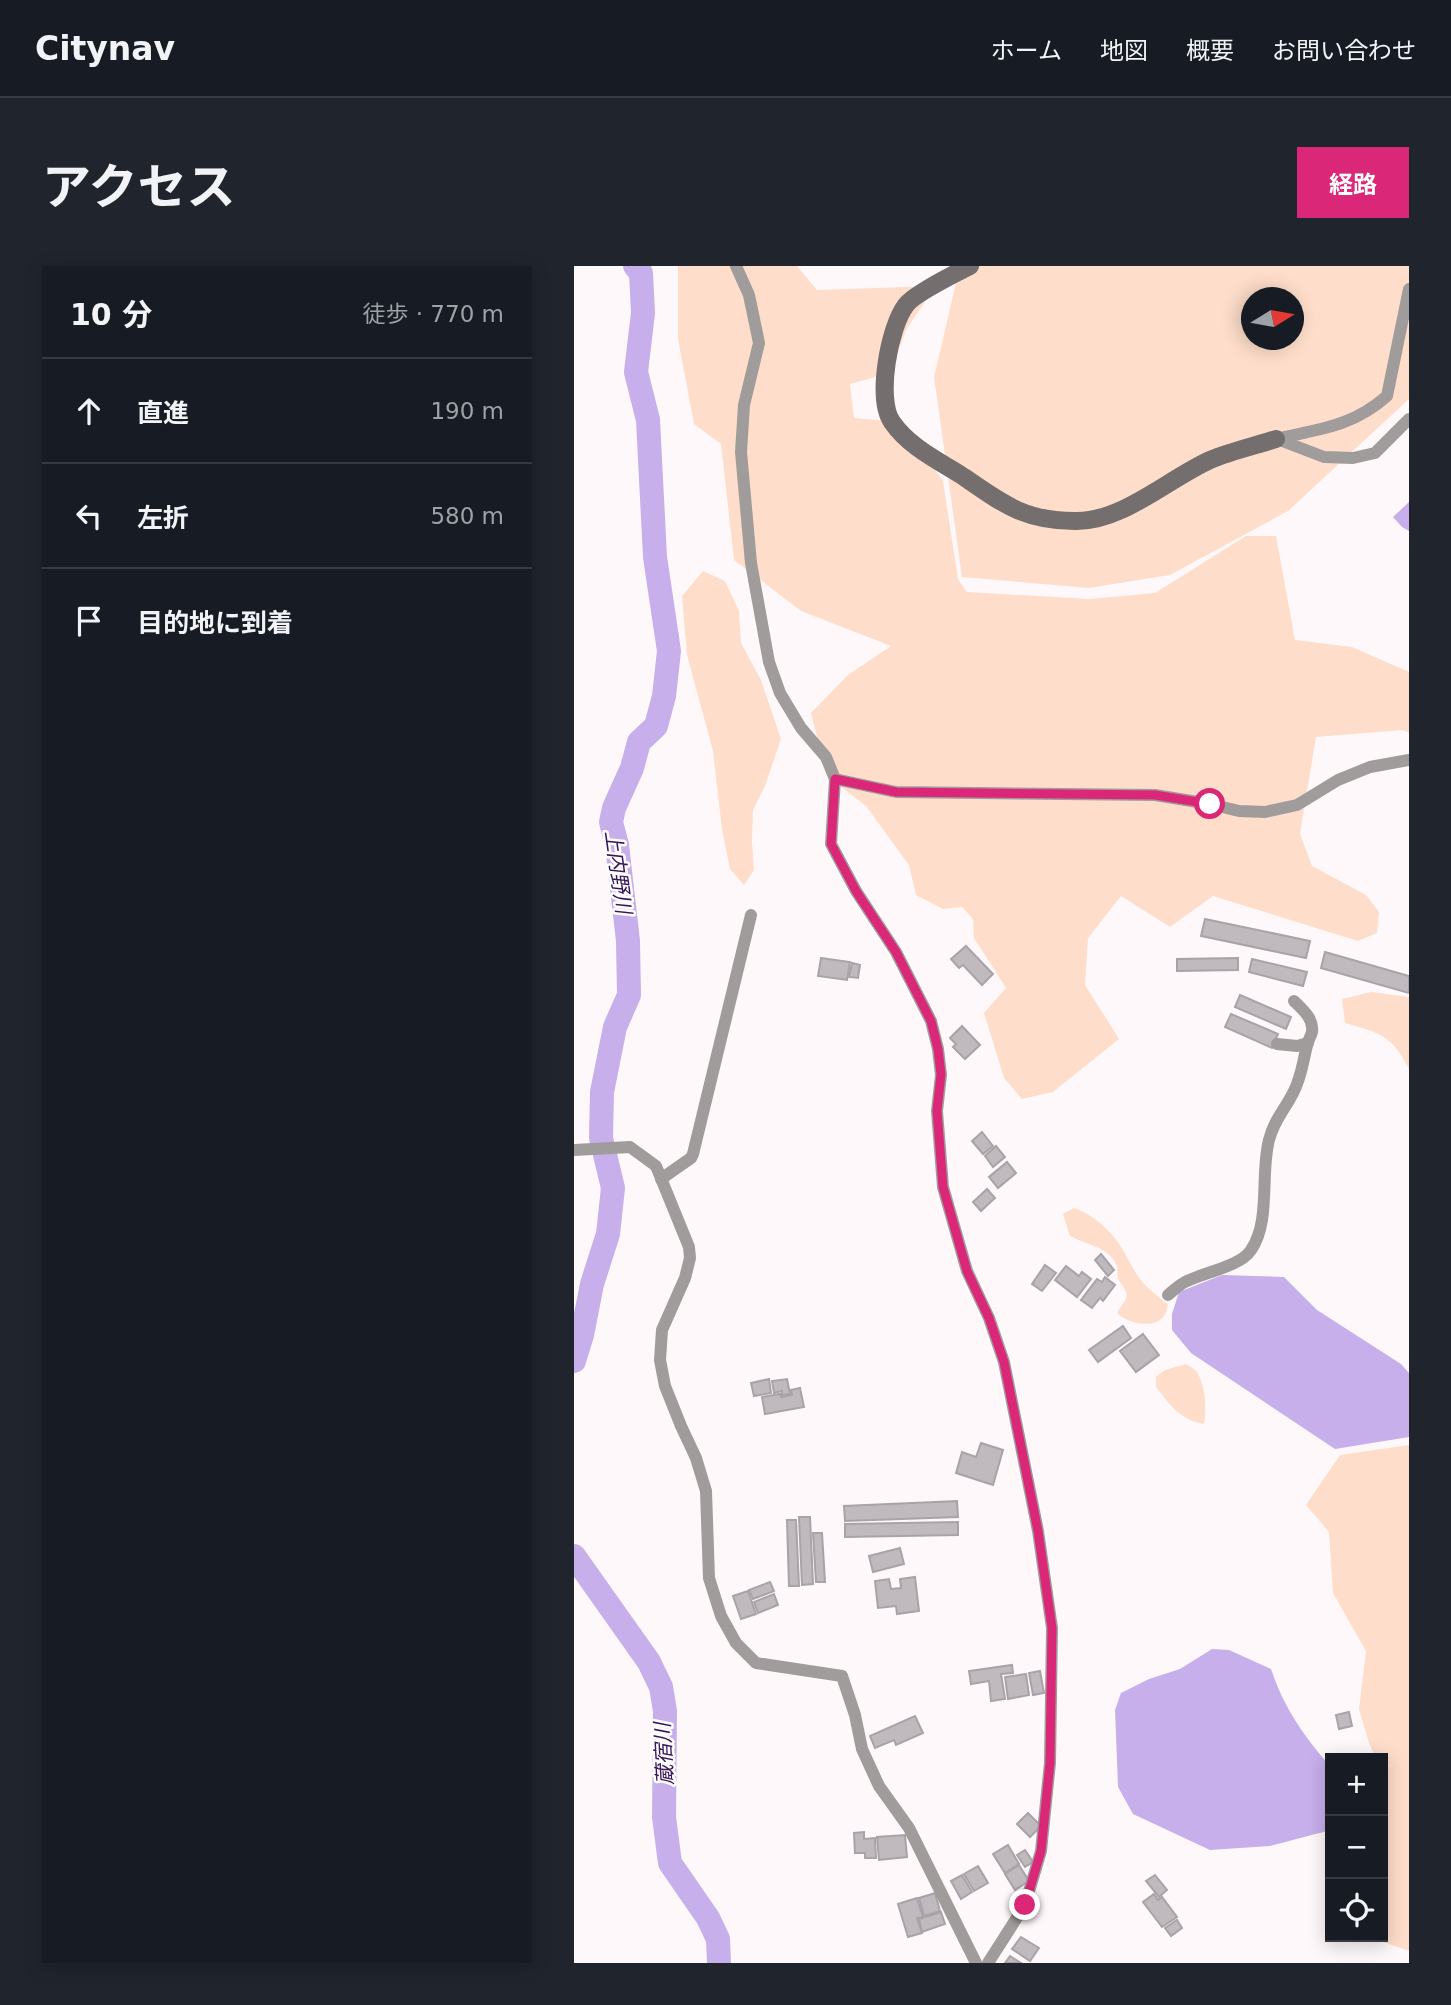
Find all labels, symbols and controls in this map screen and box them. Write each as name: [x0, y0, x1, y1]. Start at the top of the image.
text: Citynav: [35, 29, 175, 68]
text: ホーム: [991, 37, 1062, 65]
text: 地図: [1100, 37, 1148, 65]
text: 概要: [1186, 37, 1234, 65]
text: お問い合わせ: [1272, 37, 1416, 65]
button: 経路: [1297, 147, 1409, 218]
text: アクセス: [42, 159, 236, 216]
north arrow: [1241, 287, 1304, 350]
text: 10 分: [70, 297, 152, 332]
text: 徒歩 · 770 m: [362, 301, 504, 327]
icon: ahead: [70, 392, 108, 430]
text: 直進: [137, 398, 189, 428]
text: 190 m: [430, 398, 504, 424]
icon: left: [70, 497, 108, 535]
text: 左折: [137, 503, 189, 533]
text: 580 m: [430, 503, 504, 529]
icon: arrive: [70, 602, 108, 640]
text: 目的地に到着: [137, 608, 293, 638]
route start: [1194, 788, 1225, 819]
water label: 上内野川: [600, 829, 636, 917]
water label: 蔵宿川: [650, 1720, 678, 1786]
map controls: [1325, 1753, 1388, 1942]
button: +: [1325, 1753, 1388, 1816]
button: −: [1325, 1816, 1388, 1879]
button: locate: [1325, 1879, 1388, 1942]
route end: [1009, 1889, 1040, 1920]

